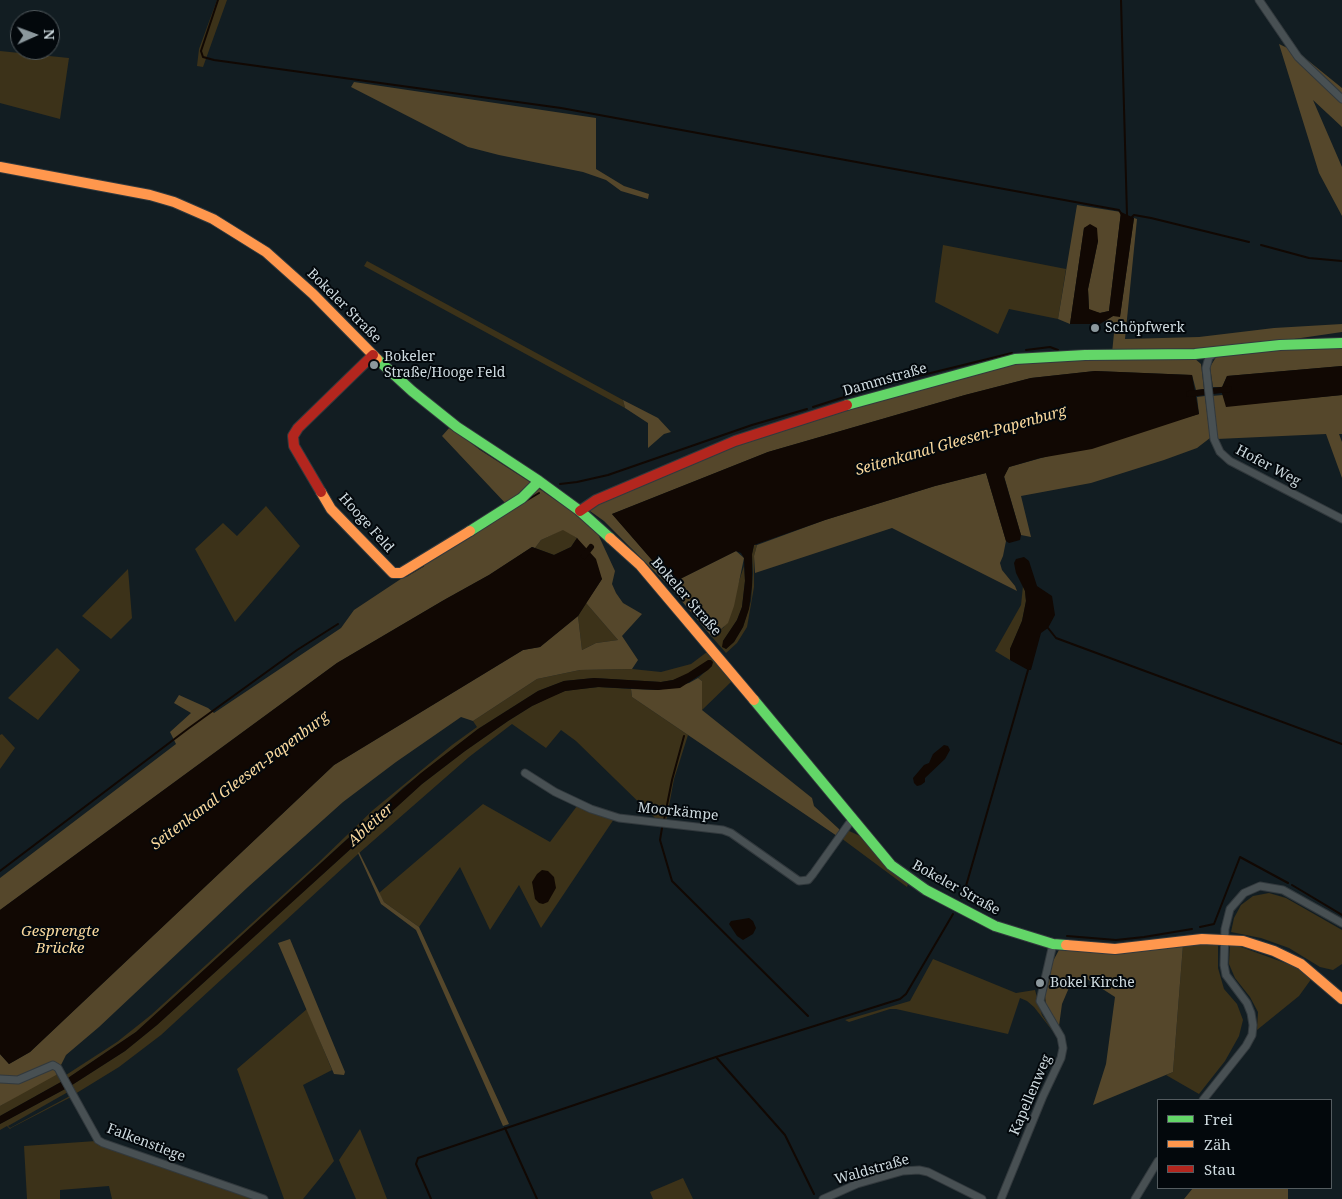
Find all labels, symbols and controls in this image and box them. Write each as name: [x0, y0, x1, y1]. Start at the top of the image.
north arrow: [10, 10, 60, 60]
text: N: [40, 29, 59, 40]
street label: Bokeler Straße: [303, 265, 385, 347]
place label: Schöpfwerk: [1105, 320, 1185, 336]
marker: Schöpfwerk: [1089, 322, 1101, 334]
place label: Bokeler Straße/Hooge Feld: [384, 349, 505, 382]
marker: Bokeler Straße/Hooge Feld: [368, 359, 380, 371]
street label: Dammstraße: [841, 360, 929, 400]
water label: Seitenkanal Gleesen-Papenburg: [853, 402, 1069, 480]
street label: Hofer Weg: [1233, 442, 1303, 490]
street label: Hooge Feld: [335, 490, 397, 556]
street label: Bokeler Straße: [648, 555, 724, 639]
water label: Seitenkanal Gleesen-Papenburg: [147, 708, 333, 854]
street label: Moorkämpe: [637, 799, 719, 825]
water label: Ableiter: [344, 800, 398, 850]
street label: Bokeler Straße: [909, 857, 1003, 919]
water label: Gesprengte Brücke: [21, 923, 99, 958]
place label: Bokel Kirche: [1050, 975, 1135, 991]
marker: Bokel Kirche: [1034, 977, 1046, 989]
street label: Kapellenweg: [1006, 1052, 1056, 1138]
legend: [1157, 1099, 1332, 1189]
text: Frei: [1204, 1109, 1233, 1129]
street label: Falkenstiege: [104, 1120, 188, 1166]
text: Zäh: [1204, 1134, 1231, 1154]
street label: Waldstraße: [833, 1151, 911, 1189]
text: Stau: [1204, 1159, 1235, 1179]

